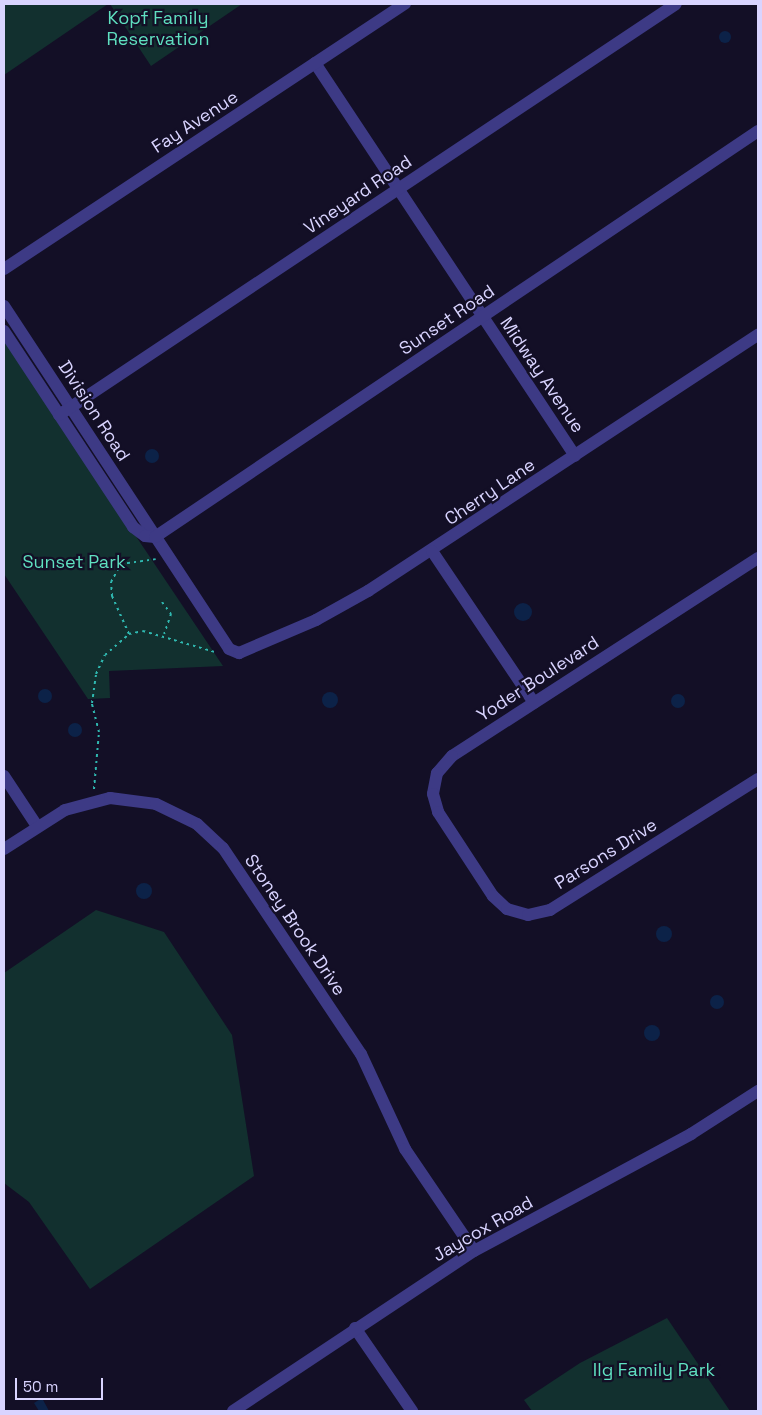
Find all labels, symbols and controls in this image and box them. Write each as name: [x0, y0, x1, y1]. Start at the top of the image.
park label: Kopf Family Reservation: [107, 8, 209, 50]
street label: Fay Avenue: [148, 86, 242, 158]
street label: Vineyard Road: [300, 151, 416, 239]
street label: Sunset Road: [395, 280, 499, 360]
street label: Midway Avenue: [495, 313, 589, 437]
street label: Division Road: [54, 357, 134, 465]
street label: Cherry Lane: [441, 454, 539, 530]
park label: Sunset Park: [22, 551, 126, 573]
street label: Yoder Boulevard: [473, 632, 603, 726]
street label: Parsons Drive: [551, 814, 661, 894]
street label: Stoney Brook Drive: [240, 850, 350, 1000]
street label: Jaycox Road: [429, 1192, 537, 1266]
park label: Ilg Family Park: [593, 1359, 715, 1381]
scale bar: [18, 1368, 105, 1400]
text: 50 m: [23, 1377, 58, 1396]

